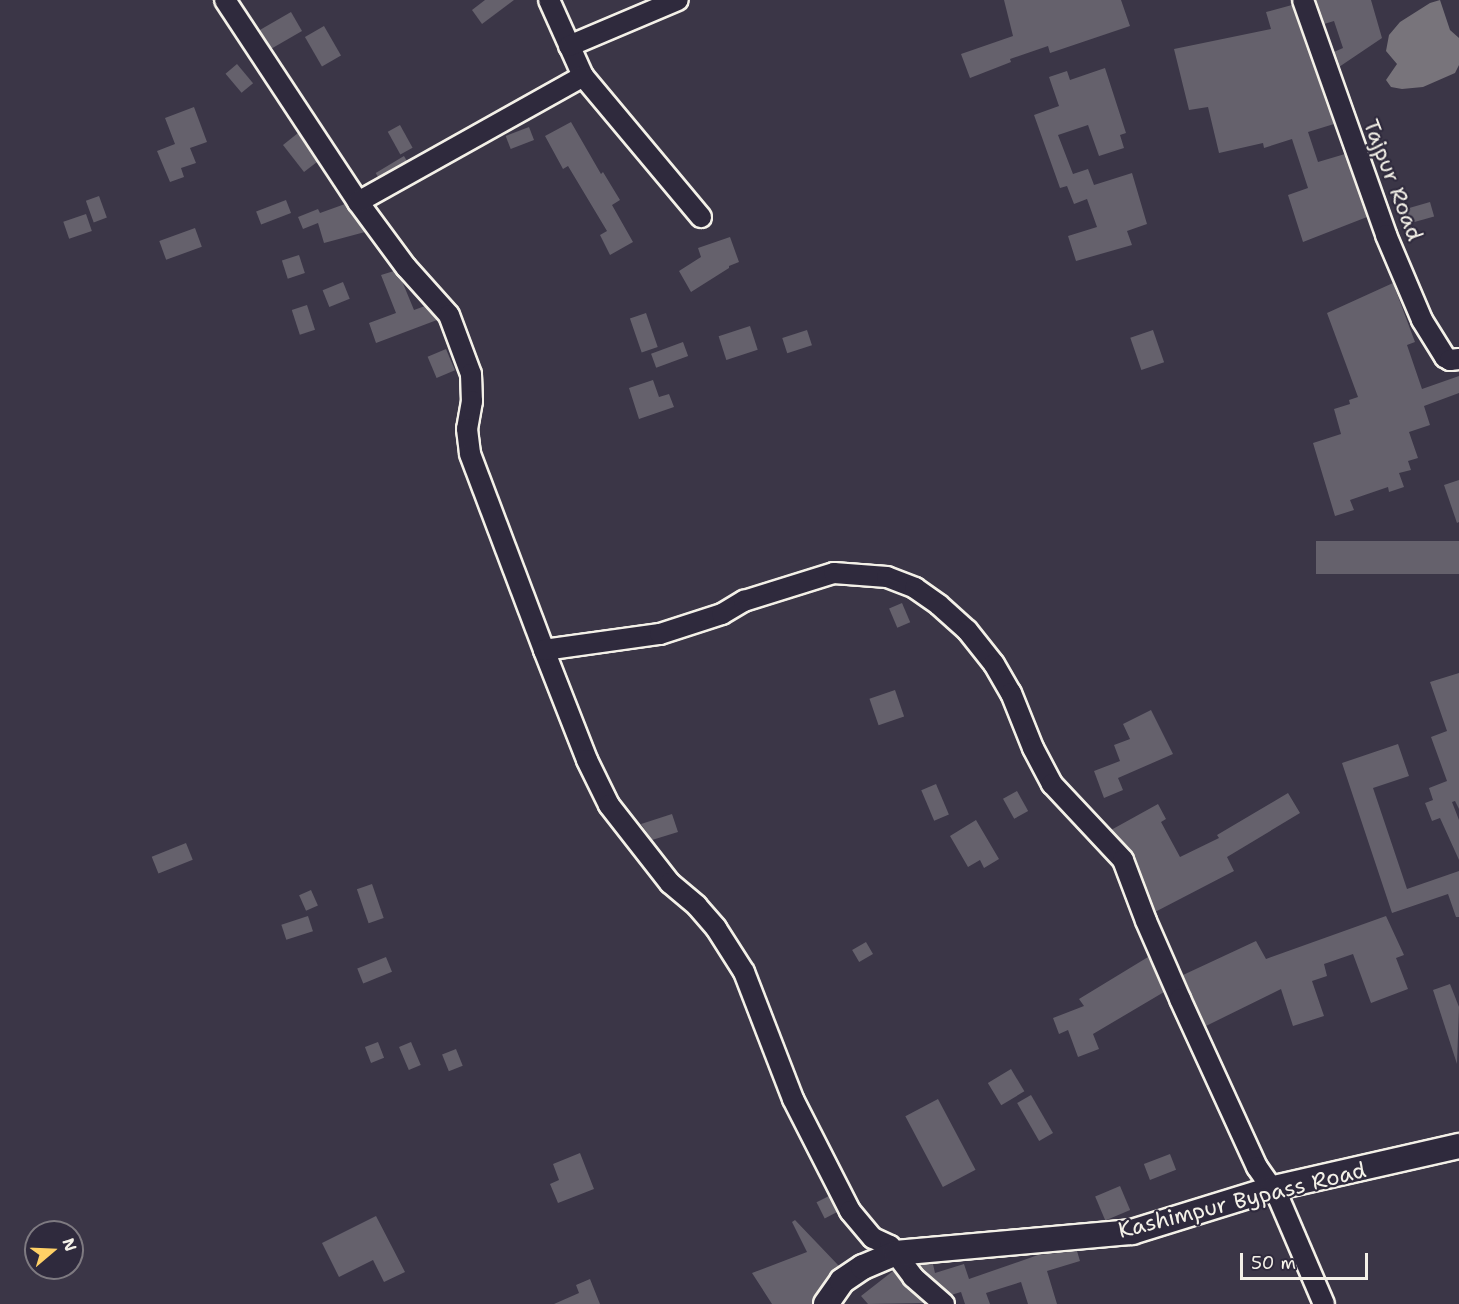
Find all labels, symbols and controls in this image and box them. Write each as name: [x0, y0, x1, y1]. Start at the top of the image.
street label: Tajpur Road: [1358, 115, 1428, 245]
street label: Kashimpur Bypass Road: [1115, 1156, 1369, 1244]
north arrow: [24, 1220, 84, 1280]
text: N: [58, 1235, 82, 1254]
scale bar: [1243, 1241, 1370, 1279]
text: 50 m: [1251, 1251, 1296, 1275]

